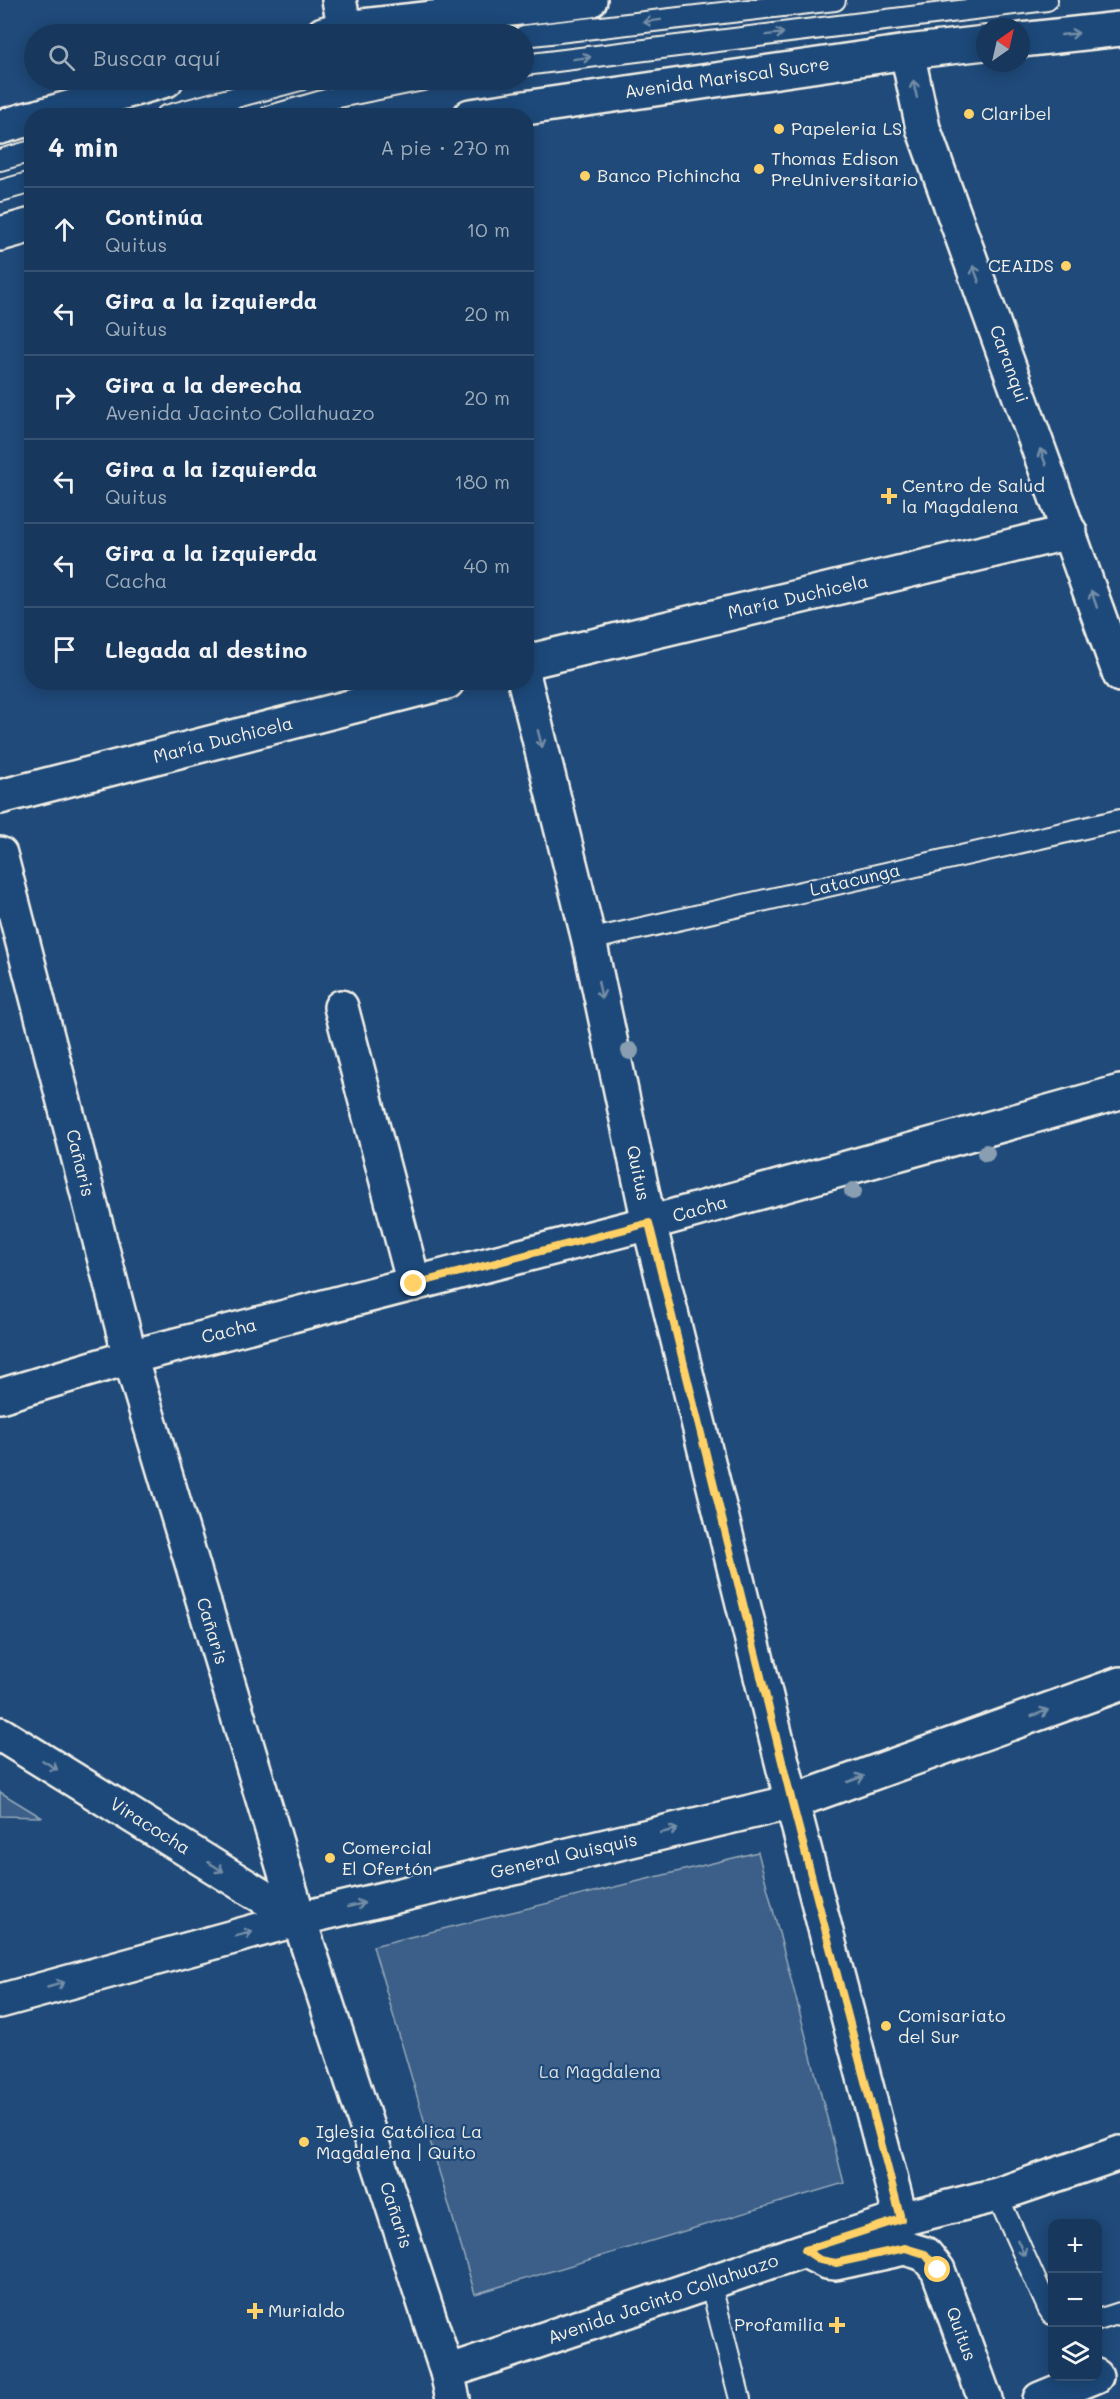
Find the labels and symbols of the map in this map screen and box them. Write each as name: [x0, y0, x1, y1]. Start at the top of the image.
one-way arrow: [642, 16, 662, 27]
north arrow: [976, 18, 1030, 72]
one-way arrow: [1060, 28, 1080, 39]
one-way arrow: [765, 29, 785, 40]
street label: Avenida Mariscal Sucre: [623, 51, 831, 103]
one-way arrow: [571, 52, 591, 63]
one-way arrow: [908, 80, 920, 99]
place label: Claribel: [981, 101, 1051, 125]
marker: Claribel: [962, 107, 976, 121]
place label: Papeleria LS: [791, 116, 902, 140]
marker: Papeleria LS: [772, 122, 786, 136]
place label: Thomas Edison PreUniversitario: [771, 146, 918, 191]
marker: Thomas Edison PreUniversitario: [752, 162, 766, 176]
place label: Banco Pichincha: [597, 163, 741, 187]
marker: Banco Pichincha: [578, 169, 592, 183]
place label: CEAIDS: [988, 253, 1054, 277]
marker: CEAIDS: [1059, 259, 1073, 273]
one-way arrow: [970, 265, 981, 284]
street label: Caranqui: [985, 321, 1035, 406]
one-way arrow: [1037, 448, 1048, 467]
place label: Centro de Salud la Magdalena: [902, 473, 1045, 518]
marker: Centro de Salud la Magdalena: [880, 487, 898, 505]
street label: María Duchicela: [725, 568, 870, 624]
one-way arrow: [1087, 591, 1098, 609]
street label: María Duchicela: [150, 710, 295, 768]
one-way arrow: [534, 729, 546, 748]
street label: Latacunga: [807, 857, 902, 901]
one-way arrow: [595, 980, 606, 999]
street label: Cañaris: [61, 1127, 101, 1199]
street label: Quitus: [621, 1143, 657, 1203]
street label: Cacha: [669, 1189, 730, 1227]
route end: [400, 1270, 426, 1296]
street label: Cacha: [199, 1312, 259, 1348]
street label: Cañaris: [191, 1594, 234, 1667]
one-way arrow: [1030, 1707, 1049, 1718]
one-way arrow: [41, 1759, 58, 1771]
one-way arrow: [846, 1772, 865, 1783]
street label: Viracocha: [106, 1791, 195, 1859]
one-way arrow: [659, 1825, 678, 1837]
street label: General Quisquis: [488, 1826, 640, 1884]
place label: Comercial El Ofertón: [342, 1835, 433, 1880]
marker: Comercial El Ofertón: [323, 1851, 337, 1865]
one-way arrow: [207, 1862, 224, 1874]
one-way arrow: [346, 1899, 365, 1911]
one-way arrow: [234, 1927, 253, 1939]
one-way arrow: [46, 1979, 65, 1991]
place label: Comisariato del Sur: [898, 2003, 1006, 2048]
marker: Comisariato del Sur: [879, 2019, 893, 2033]
park label: La Magdalena: [539, 2059, 661, 2083]
place label: Iglesia Católica La Magdalena | Quito: [316, 2119, 482, 2164]
marker: Iglesia Católica La Magdalena | Quito: [297, 2135, 311, 2149]
street label: Cañaris: [375, 2178, 419, 2251]
one-way arrow: [1016, 2239, 1027, 2257]
street label: Avenida Jacinto Collahuazo: [544, 2247, 781, 2349]
route start: [924, 2256, 950, 2282]
place label: Murialdo: [268, 2298, 345, 2322]
marker: Murialdo: [246, 2302, 264, 2320]
street label: Quitus: [941, 2303, 983, 2364]
place label: Profamilia: [734, 2312, 824, 2336]
marker: Profamilia: [828, 2316, 846, 2334]

